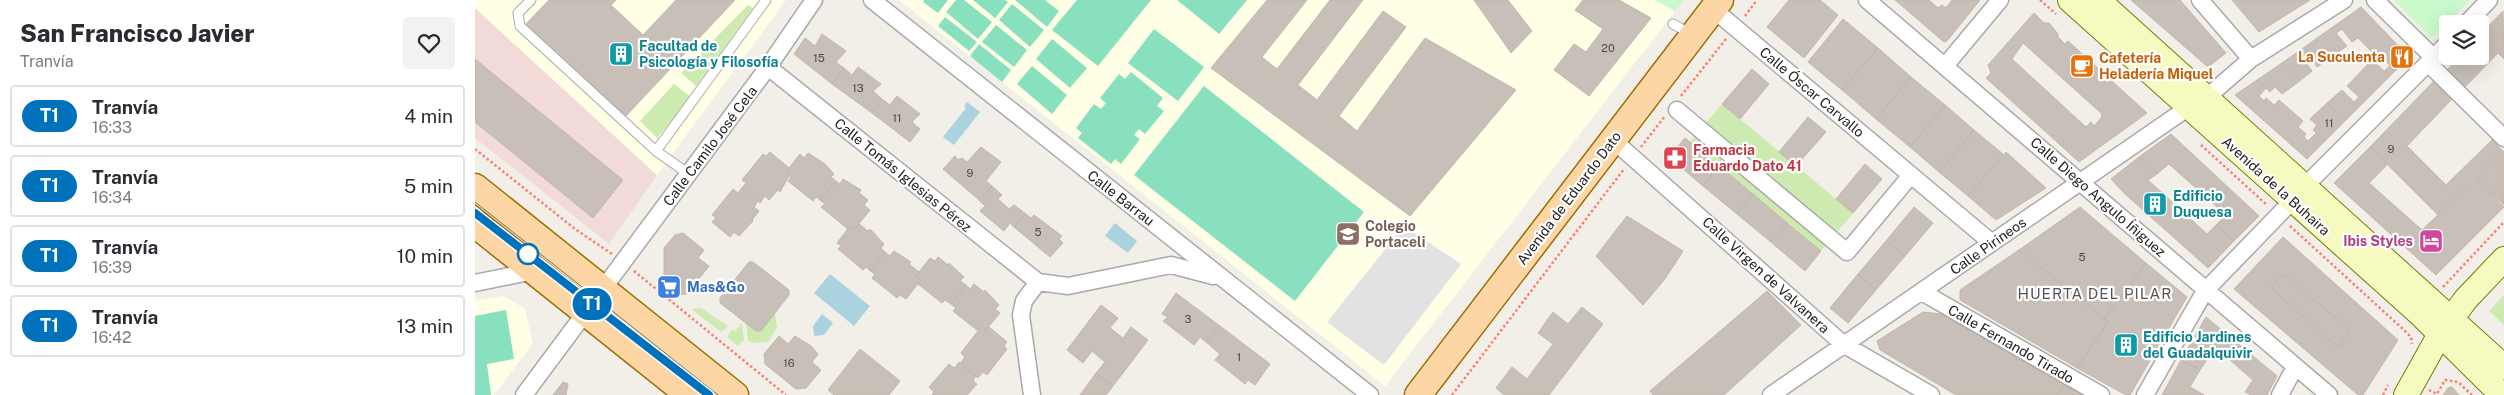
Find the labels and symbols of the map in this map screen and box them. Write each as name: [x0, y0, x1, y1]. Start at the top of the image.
place label: Facultad de Psicología y Filosofía: [639, 38, 778, 70]
building icon: Facultad de Psicología y Filosofía: [608, 41, 634, 67]
house number: 20: [1601, 42, 1615, 54]
street label: Calle Óscar Carvallo: [1757, 42, 1869, 140]
restaurant icon: La Suculenta: [2389, 44, 2415, 70]
place label: La Suculenta: [2298, 49, 2385, 65]
place label: Cafetería Heladería Miquel: [2099, 50, 2214, 82]
house number: 15: [813, 52, 825, 64]
cafe icon: Cafetería Heladería Miquel: [2069, 53, 2095, 79]
house number: 13: [852, 82, 864, 94]
street label: Calle Camilo José Cela: [660, 83, 760, 209]
house number: 11: [893, 112, 901, 124]
street label: Calle Tomás Iglesias Pérez: [831, 115, 975, 235]
house number: 11: [2325, 117, 2333, 129]
street label: Avenida de Eduardo Dato: [1514, 128, 1624, 268]
street label: Calle Diego Angulo Íñiguez: [2027, 133, 2170, 260]
street label: Avenida de la Buhaira: [2219, 133, 2333, 239]
place label: Farmacia Eduardo Dato 41: [1693, 142, 1802, 174]
house number: 9: [2388, 143, 2395, 155]
pharmacy icon: Farmacia Eduardo Dato 41: [1662, 145, 1688, 171]
house number: 9: [967, 167, 974, 179]
street label: Calle Barrau: [1084, 167, 1158, 229]
place label: Edificio Duquesa: [2173, 188, 2232, 220]
building icon: Edificio Duquesa: [2142, 191, 2168, 217]
street label: Calle Virgen de Valvanera: [1699, 214, 1833, 336]
street label: Calle Pirineos: [1947, 214, 2029, 278]
place label: Colegio Portaceli: [1365, 218, 1425, 250]
school or university icon: Colegio Portaceli: [1335, 221, 1361, 247]
house number: 5: [1034, 226, 1042, 238]
hotel icon: Ibis Styles: [2418, 228, 2444, 254]
place label: Ibis Styles: [2343, 233, 2413, 249]
unlabelled marker: [517, 243, 539, 265]
house number: 5: [2078, 251, 2086, 263]
supermarket icon: Mas&Go: [656, 274, 682, 300]
place label: Mas&Go: [687, 279, 745, 295]
district label: HUERTA DEL PILAR: [2018, 285, 2172, 302]
line badge: T1: [569, 288, 615, 320]
street label: Calle Fernando Tirado: [1945, 301, 2077, 387]
house number: 3: [1185, 313, 1192, 325]
place label: Edificio Jardines del Guadalquivir: [2143, 329, 2253, 361]
building icon: Edificio Jardines del Guadalquivir: [2113, 332, 2139, 358]
house number: 1: [1237, 351, 1241, 363]
house number: 16: [783, 357, 795, 369]

